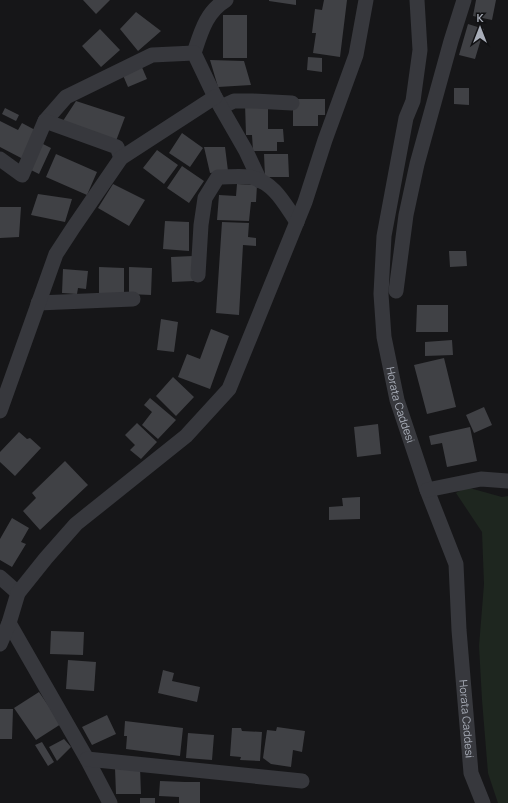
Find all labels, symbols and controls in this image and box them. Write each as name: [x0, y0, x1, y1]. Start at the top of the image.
north arrow: [460, 8, 500, 48]
text: K: [476, 10, 484, 25]
street label: Horata Caddesi: [383, 365, 419, 445]
street label: Horata Caddesi: [456, 679, 478, 758]

